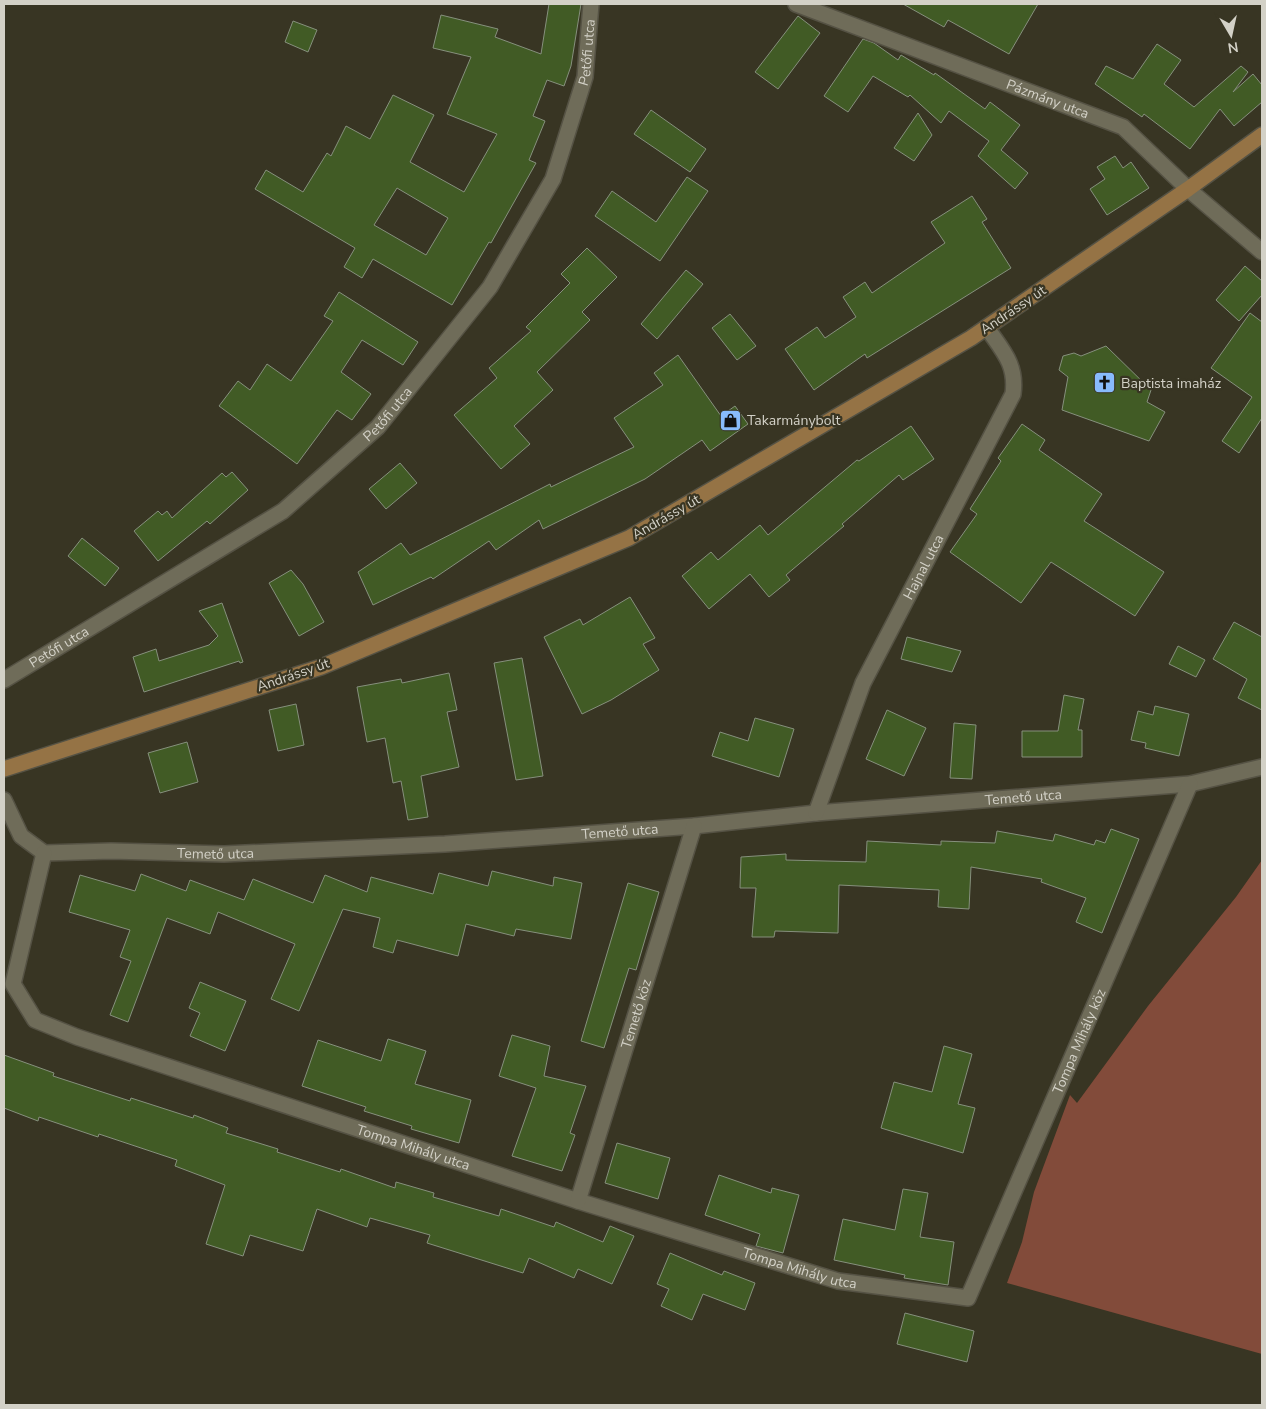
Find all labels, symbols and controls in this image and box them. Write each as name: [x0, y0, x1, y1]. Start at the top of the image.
north arrow: [1206, 10, 1256, 60]
street label: Petőfi utca: [573, 18, 599, 88]
text: N: [1226, 37, 1240, 58]
street label: Pázmány utca: [1004, 74, 1092, 123]
street label: Andrássy út: [976, 281, 1050, 339]
church icon: Baptista imaház: [1093, 371, 1117, 395]
place label: Baptista imaház: [1121, 374, 1222, 393]
street label: Petőfi utca: [359, 383, 416, 446]
shop icon: Takarmánybolt: [719, 408, 743, 432]
place label: Takarmánybolt: [747, 411, 841, 430]
street label: Andrássy út: [629, 490, 704, 544]
street label: Hajnal utca: [898, 531, 948, 603]
street label: Petőfi utca: [25, 621, 92, 672]
street label: Andrássy út: [254, 654, 332, 696]
street label: Temető utca: [984, 784, 1062, 809]
street label: Temető utca: [581, 819, 659, 844]
street label: Temető utca: [177, 843, 254, 863]
street label: Temető köz: [616, 976, 656, 1051]
street label: Tompa Mihály köz: [1048, 985, 1110, 1097]
street label: Tompa Mihály utca: [354, 1120, 472, 1175]
street label: Tompa Mihály utca: [740, 1243, 858, 1293]

